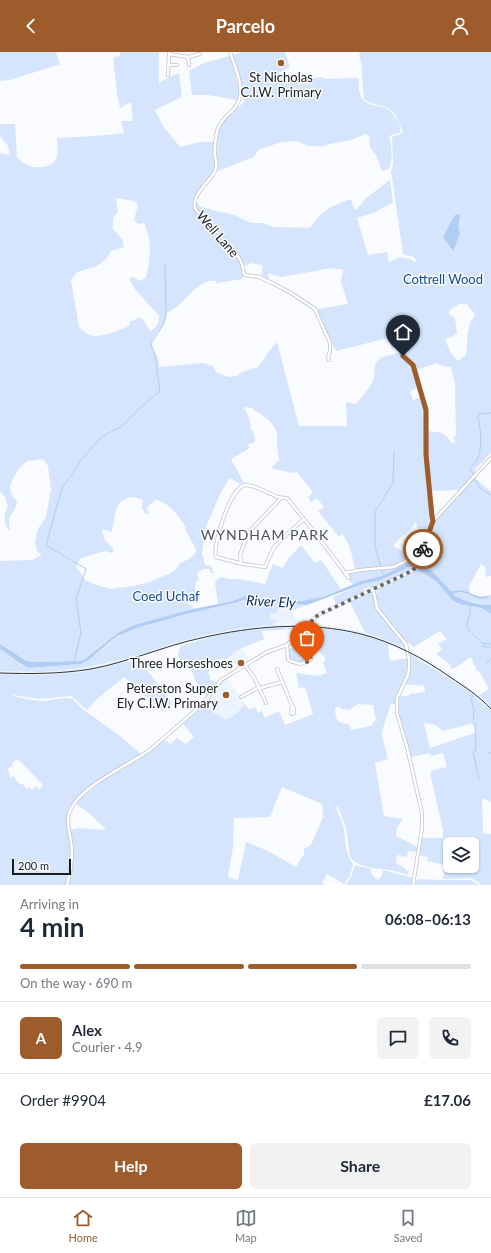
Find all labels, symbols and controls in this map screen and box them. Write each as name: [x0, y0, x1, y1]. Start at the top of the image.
icon: back: [20, 15, 42, 37]
text: Parcelo: [216, 15, 275, 37]
icon: person: [449, 15, 471, 37]
marker: St Nicholas C.I.W. Primary: [276, 58, 286, 68]
place label: St Nicholas C.I.W. Primary: [240, 69, 322, 100]
street label: Well Lane: [193, 208, 243, 261]
park label: Cottrell Wood: [403, 271, 483, 287]
pin: [386, 315, 420, 356]
icon: home: [392, 321, 414, 343]
district label: WYNDHAM PARK: [201, 526, 329, 543]
courier: [403, 529, 443, 569]
icon: bike: [412, 538, 434, 560]
park label: Coed Uchaf: [132, 588, 200, 604]
water label: River Ely: [246, 591, 297, 611]
pin: [290, 621, 324, 662]
icon: bag: [296, 627, 318, 649]
place label: Three Horseshoes: [130, 655, 233, 671]
marker: Three Horseshoes: [236, 658, 246, 668]
place label: Peterston Super Ely C.I.W. Primary: [117, 680, 218, 711]
marker: Peterston Super Ely C.I.W. Primary: [221, 690, 231, 700]
map controls: [443, 837, 479, 873]
button: layers: [443, 837, 479, 873]
scale bar: [12, 857, 71, 876]
text: 200 m: [18, 859, 49, 872]
text: Arriving in: [20, 896, 79, 912]
text: 06:08–06:13: [385, 910, 471, 928]
text: 4 min: [20, 911, 84, 943]
text: On the way · 690 m: [20, 975, 132, 991]
button: chat: [377, 1017, 419, 1059]
button: phone: [429, 1017, 471, 1059]
text: Alex: [72, 1021, 102, 1039]
text: A: [36, 1029, 46, 1047]
text: Courier · 4.9: [72, 1039, 143, 1055]
text: Order #9904: [20, 1091, 106, 1109]
text: £17.06: [424, 1091, 471, 1109]
button: Help: [20, 1143, 242, 1189]
button: Share: [250, 1143, 471, 1189]
tab: Home: [68, 1207, 98, 1244]
tab: Map: [235, 1207, 257, 1244]
tab: Saved: [394, 1207, 422, 1244]

